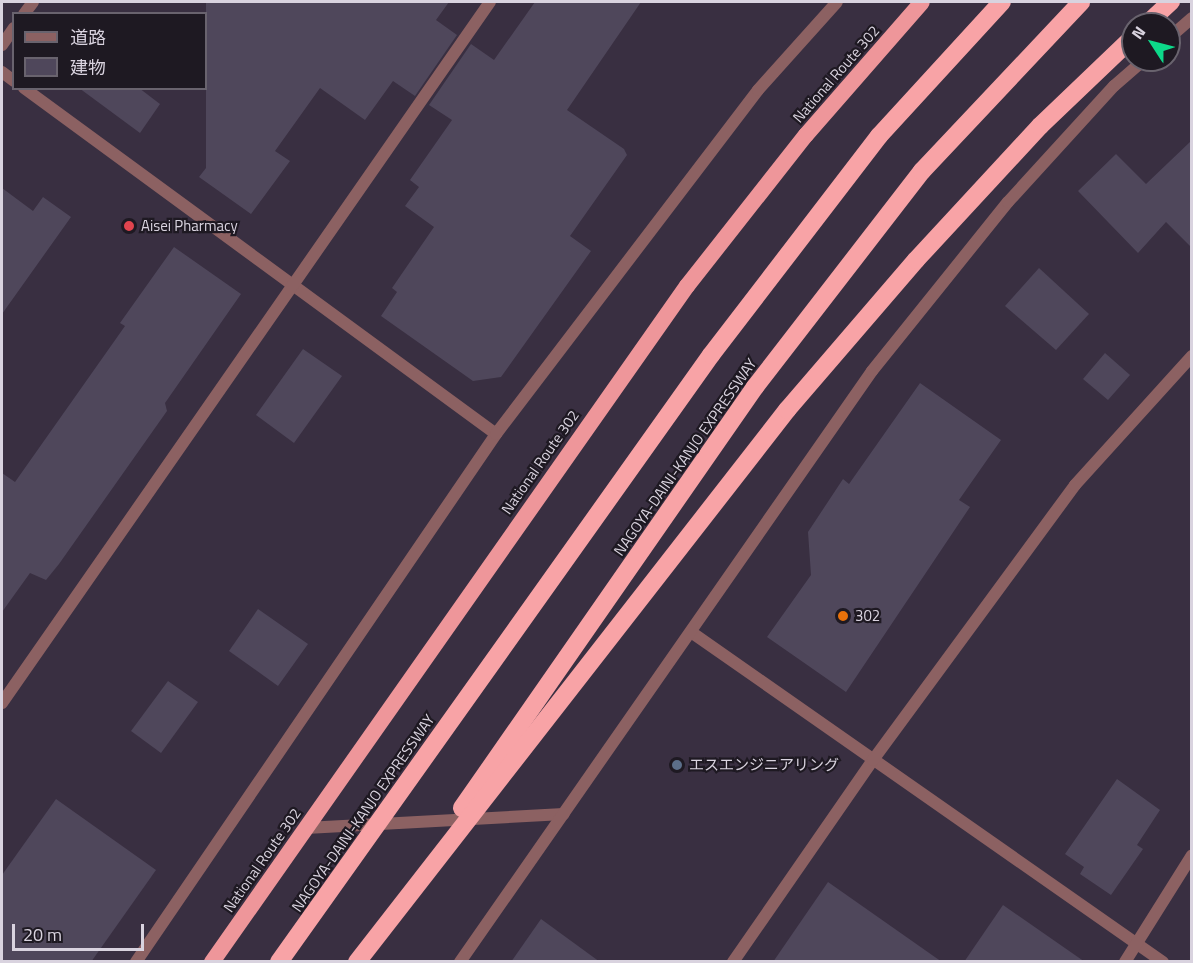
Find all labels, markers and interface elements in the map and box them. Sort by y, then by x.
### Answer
legend [12,12,207,90]
north arrow [1121,12,1181,72]
text: N [1125,21,1151,44]
street label: National Route 302 [789,22,883,126]
text: 道路 [70,24,106,51]
text: 建物 [70,54,106,81]
place label: Aisei Pharmacy [141,217,238,235]
marker: Aisei Pharmacy [122,219,136,233]
street label: NAGOYA-DAINI-KANJO EXPRESSWAY [610,355,760,559]
street label: National Route 302 [497,407,583,517]
place label: 302 [855,607,880,625]
marker: 302 [836,609,850,623]
street label: NAGOYA-DAINI-KANJO EXPRESSWAY [288,711,438,915]
place label: エスエンジニアリング [689,756,839,774]
marker: エスエンジニアリング [670,758,684,772]
street label: National Route 302 [219,805,305,915]
scale bar [15,912,147,950]
text: 20 m [23,921,62,948]

